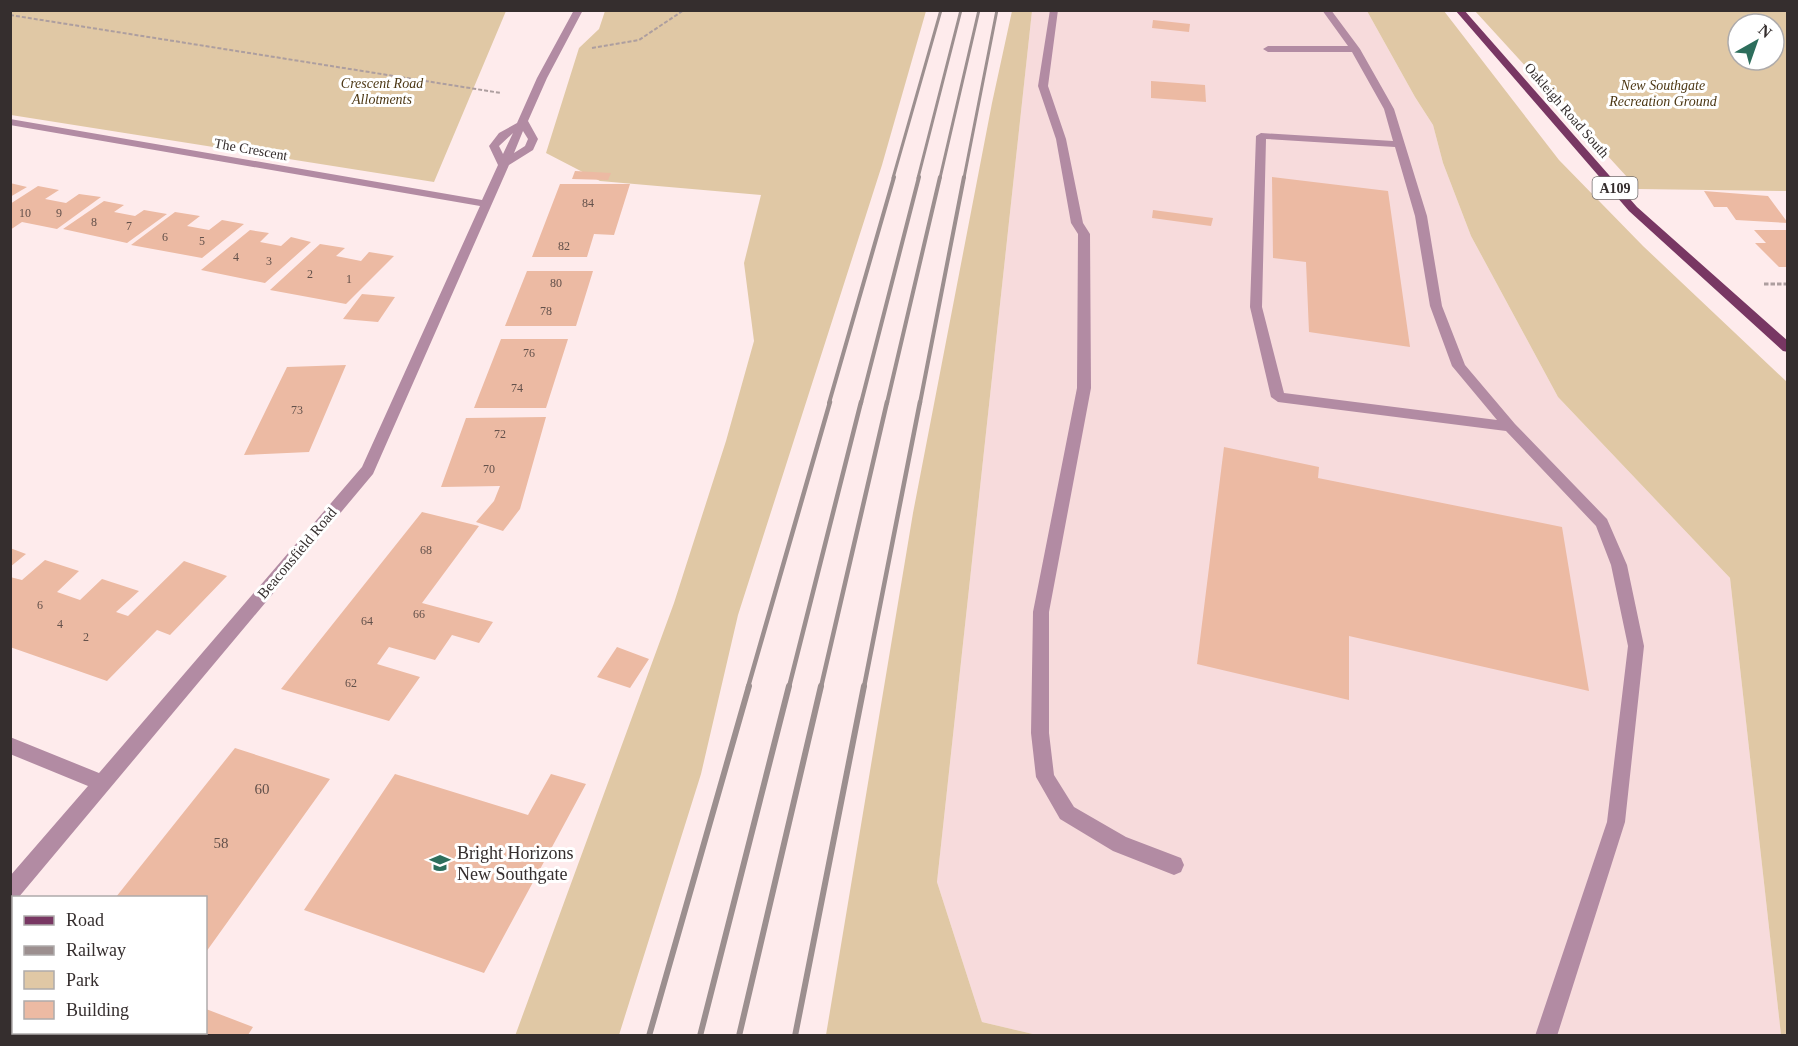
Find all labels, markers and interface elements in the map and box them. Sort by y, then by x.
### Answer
north arrow [1726,12,1786,72]
text: N [1755,21,1776,41]
street label: Oakleigh Road South [1521,60,1612,161]
park label: Crescent Road Allotments [341,76,424,107]
park label: New Southgate Recreation Ground [1608,78,1718,109]
street label: The Crescent [213,136,289,163]
road number: A109 [1592,177,1638,199]
house number: 84 [582,196,594,210]
house number: 10 [19,206,31,220]
house number: 9 [56,206,62,220]
house number: 8 [91,215,97,229]
house number: 7 [126,219,132,233]
house number: 6 [162,230,168,244]
house number: 5 [199,234,205,248]
house number: 82 [558,239,570,253]
house number: 4 [233,250,239,264]
house number: 3 [266,254,272,268]
house number: 2 [307,267,313,281]
house number: 1 [346,272,352,286]
house number: 80 [550,276,562,290]
house number: 78 [540,304,552,318]
house number: 76 [523,346,535,360]
house number: 74 [511,381,523,395]
house number: 73 [291,403,303,417]
house number: 72 [494,427,506,441]
house number: 70 [483,462,495,476]
street label: Beaconsfield Road [254,504,340,602]
house number: 68 [420,543,432,557]
house number: 6 [37,598,43,612]
house number: 66 [413,607,425,621]
house number: 64 [361,614,373,628]
house number: 4 [57,617,63,631]
house number: 2 [83,630,89,644]
house number: 62 [345,676,357,690]
house number: 60 [255,781,270,797]
house number: 58 [214,835,229,851]
place label: Bright Horizons New Southgate [457,843,574,884]
school or university icon: Bright Horizons New Southgate [428,851,452,875]
legend [12,896,207,1034]
text: Road [66,910,104,930]
text: Railway [66,940,126,960]
text: Park [66,970,99,990]
text: Building [66,1000,129,1020]

